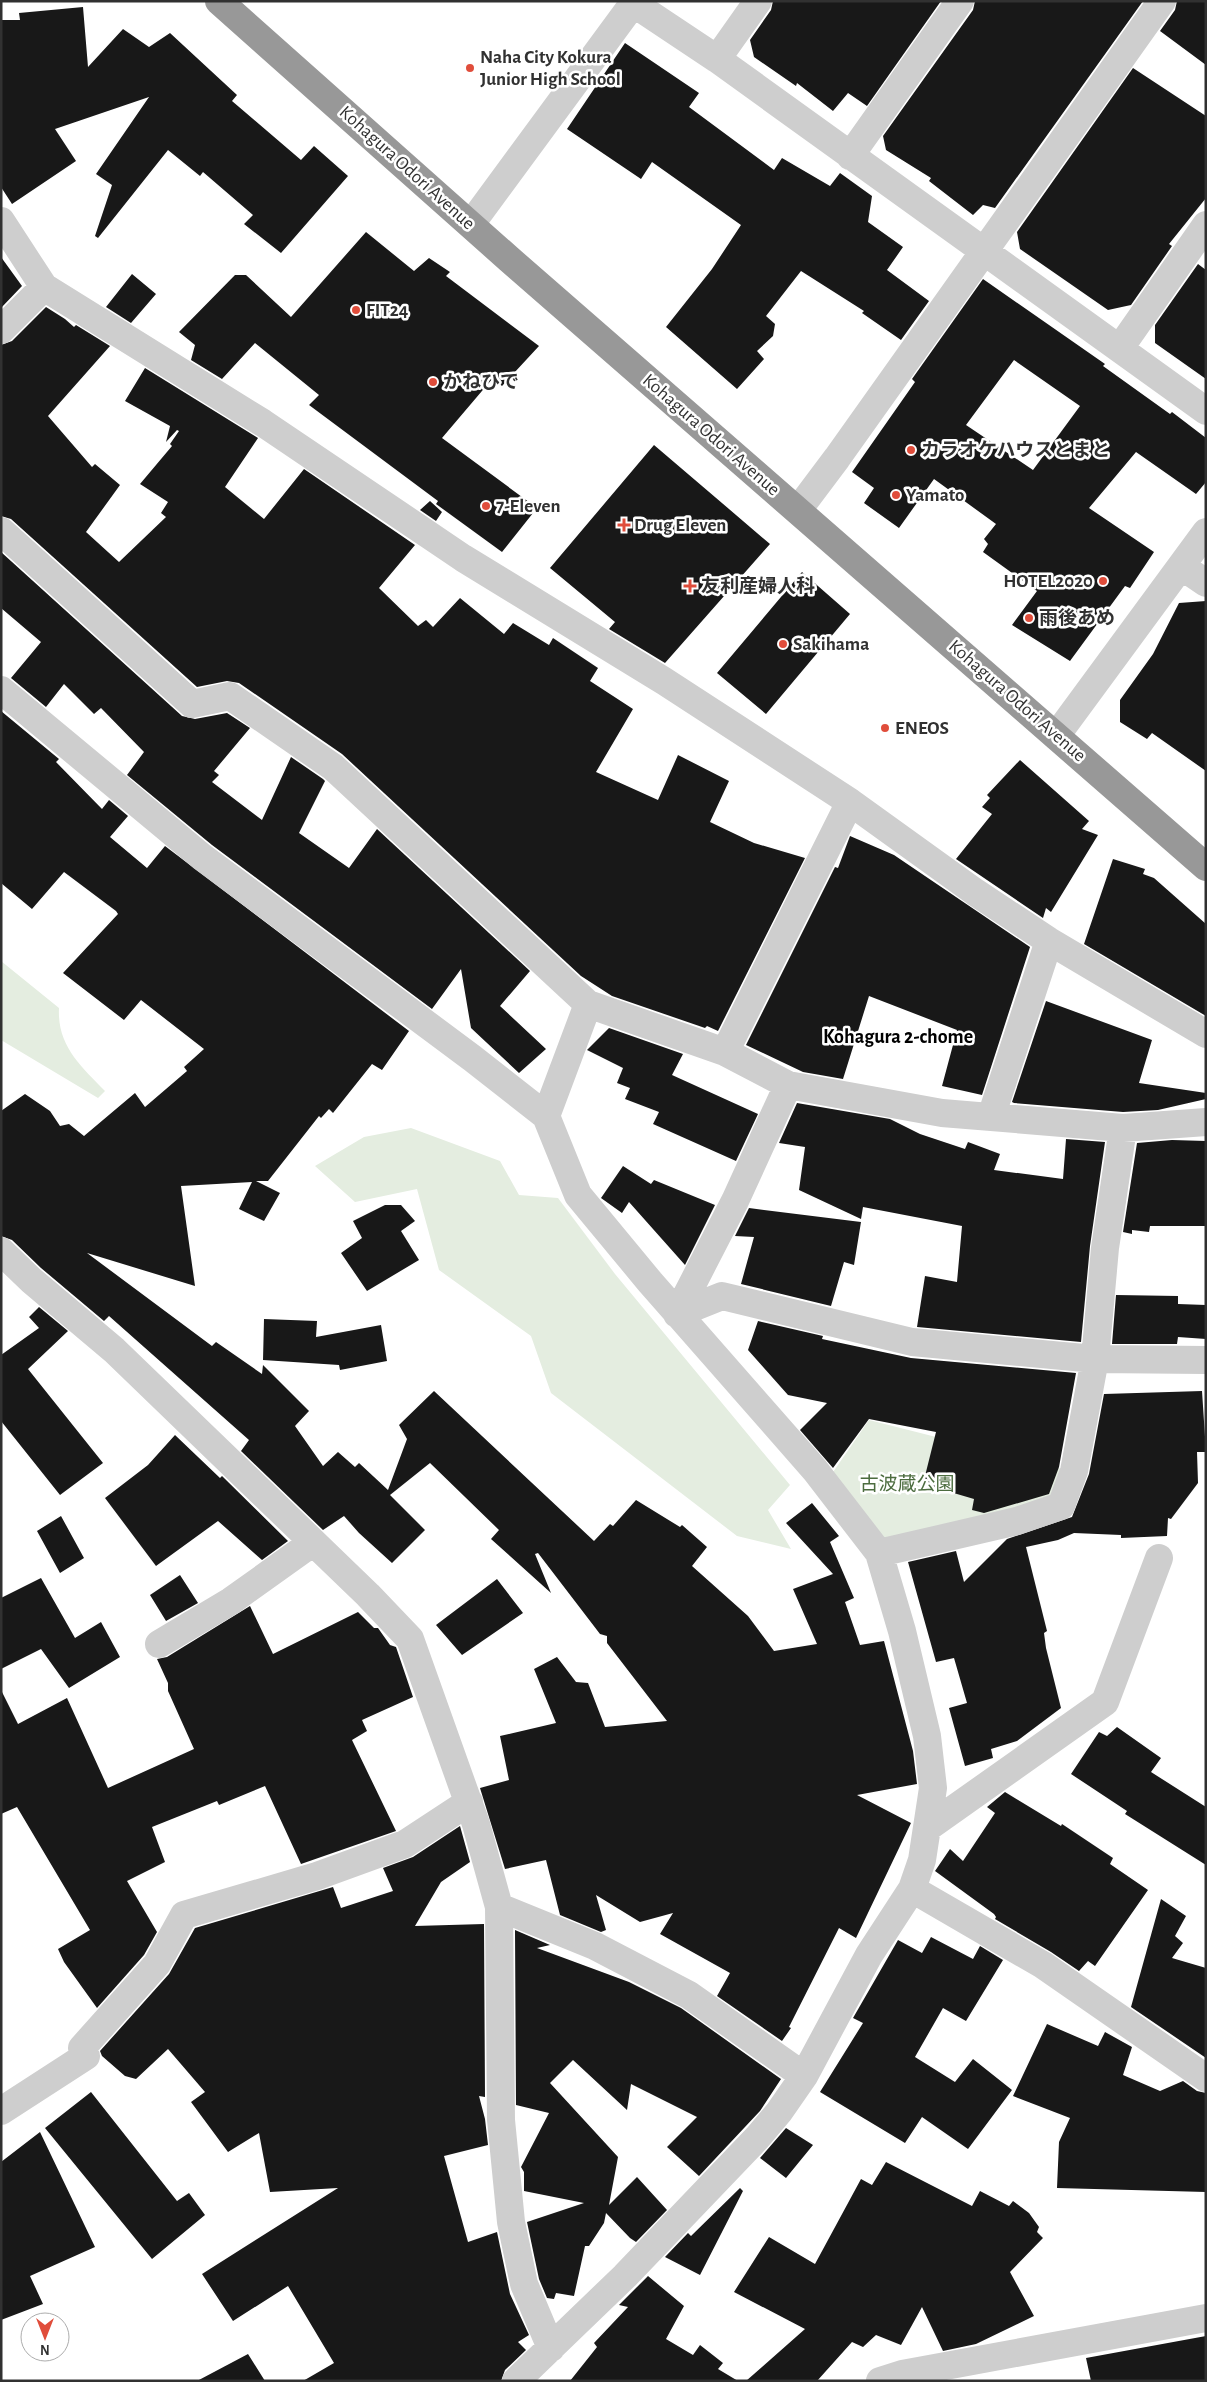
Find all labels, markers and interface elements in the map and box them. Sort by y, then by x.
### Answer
place label: Naha City Kokura Junior High School [480,48,621,89]
marker: Naha City Kokura Junior High School [464,62,476,74]
street label: Kohagura Odori Avenue [336,102,478,234]
place label: FIT24 [366,301,409,320]
marker: FIT24 [350,304,362,316]
street label: Kohagura Odori Avenue [639,370,783,500]
place label: かねひで [443,372,519,392]
marker: かねひで [427,376,439,388]
place label: カラオケハウスとまと [921,440,1110,460]
marker: カラオケハウスとまと [905,444,917,456]
place label: Yamato [906,486,965,505]
marker: Yamato [890,489,902,501]
place label: 7-Eleven [496,497,560,516]
marker: 7-Eleven [480,500,492,512]
place label: Drug Eleven [634,516,726,535]
marker: Drug Eleven [618,519,630,531]
place label: HOTEL2020 [1003,572,1093,591]
place label: 友利産婦人科 [701,575,815,596]
marker: HOTEL2020 [1097,575,1109,587]
marker: 友利産婦人科 [683,579,697,593]
place label: 雨後あめ [1039,608,1115,628]
marker: 雨後あめ [1023,612,1035,624]
place label: Sakihama [793,635,869,654]
street label: Kohagura Odori Avenue [945,636,1089,766]
marker: Sakihama [777,638,789,650]
place label: ENEOS [895,719,949,738]
marker: ENEOS [879,722,891,734]
district label: Kohagura 2-chome [823,1027,973,1047]
park label: 古波蔵公園 [859,1474,955,1494]
north arrow [20,2312,70,2362]
text: N [40,2342,50,2356]

